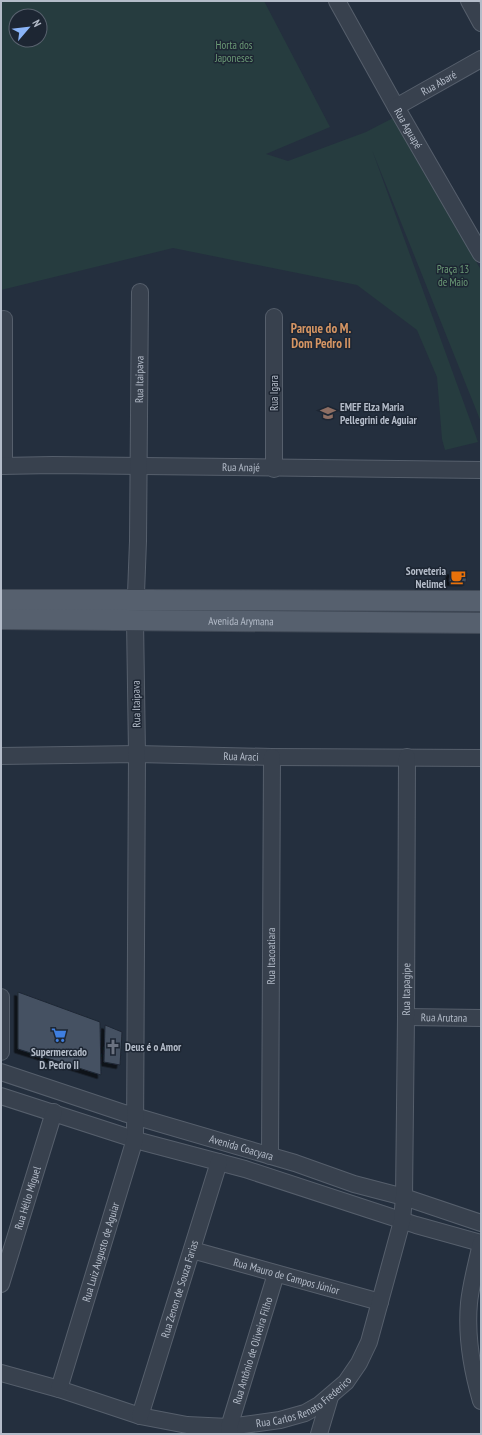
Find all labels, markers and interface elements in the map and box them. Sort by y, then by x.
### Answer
north arrow [8,8,48,48]
text: N [29,17,44,29]
park label: Horta dos Japoneses [214,38,253,65]
street label: Rua Abaré [418,67,459,98]
street label: Rua Aguapé [391,105,426,152]
park label: Praça 13 de Maio [437,262,469,289]
district label: Parque do M. Dom Pedro II [291,320,351,352]
street label: Rua Itaipava [132,356,146,403]
street label: Rua Igara [267,375,281,411]
place label: EMEF Elza Maria Pellegrini de Aguiar [340,400,418,427]
school or university icon: EMEF Elza Maria Pellegrini de Aguiar [319,404,337,422]
street label: Rua Anajé [222,460,260,474]
place label: Sorveteria Nelimel [406,564,446,591]
cafe icon: Sorveteria Nelimel [449,568,467,586]
street label: Avenida Arymana [208,614,274,628]
street label: Rua Itaipava [129,680,143,728]
street label: Rua Araci [223,749,259,764]
street label: Rua Itacoatiara [264,927,278,985]
street label: Rua Itapagipe [399,963,413,1016]
street label: Rua Arutana [421,1010,467,1025]
supermarket icon: Supermercado D. Pedro II [50,1026,68,1044]
church icon: Deus é o Amor [104,1038,122,1056]
place label: Deus é o Amor [125,1040,182,1054]
place label: Supermercado D. Pedro II [31,1045,87,1072]
street label: Avenida Coacyara [208,1131,275,1163]
street label: Rua Hélio Miguel [11,1164,44,1231]
street label: Rua Luiz Augusto de Aguiar [79,1201,122,1304]
street label: Rua Zenon de Souza Farias [158,1238,201,1340]
street label: Rua Mauro de Campos Júnior [232,1255,341,1297]
street label: Rua Antônio de Oliveira Filho [229,1295,276,1406]
street label: Rua Carlos Renato Frederico [255,1374,355,1430]

